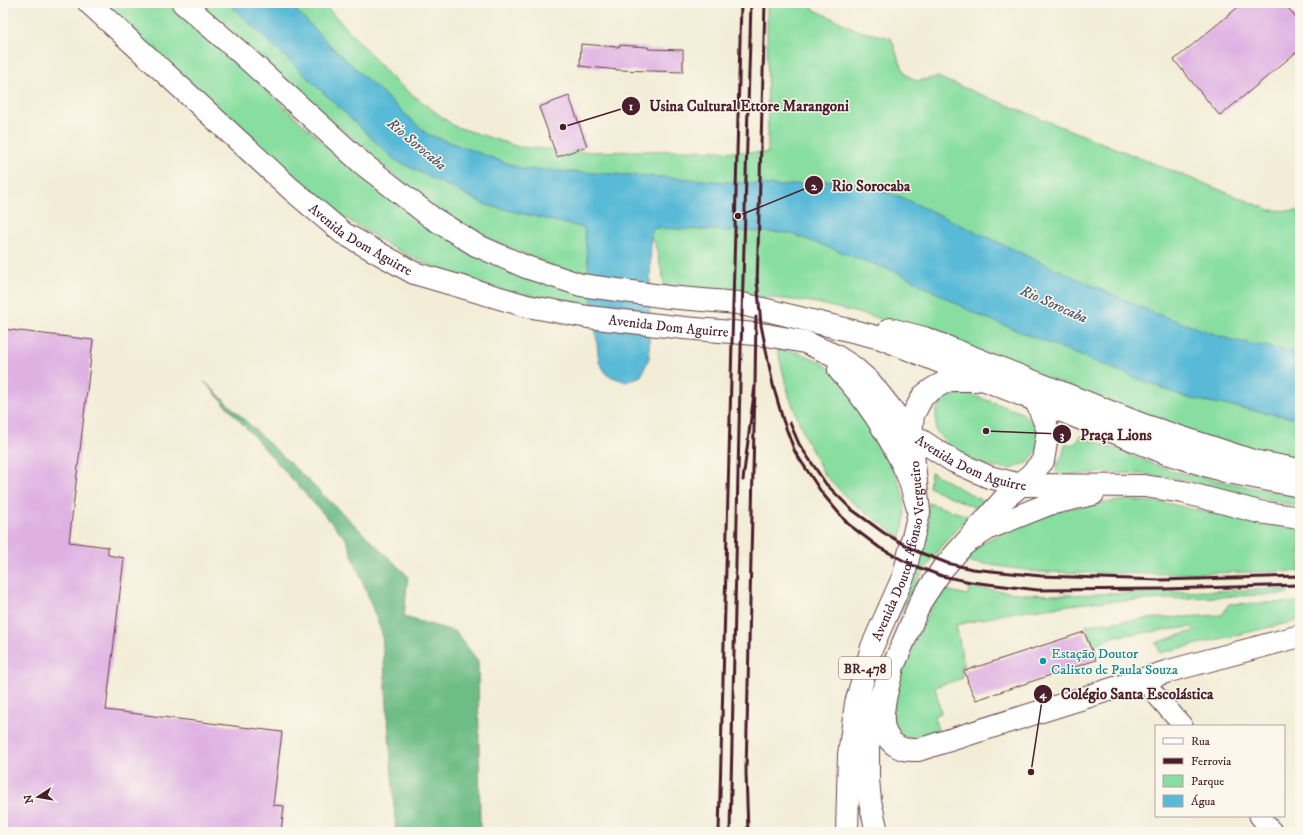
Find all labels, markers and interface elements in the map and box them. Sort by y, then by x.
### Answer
callout: Usina Cultural Ettore Marangoni [621,92,856,119]
text: Usina Cultural Ettore Marangoni [649,97,849,116]
text: 1 [629,99,634,114]
water label: Rio Sorocaba [382,113,450,175]
callout: Rio Sorocaba [804,172,919,199]
text: Rio Sorocaba [832,177,911,196]
text: 2 [811,179,818,194]
street label: Avenida Dom Aguirre [304,200,416,280]
water label: Rio Sorocaba [1016,281,1090,328]
street label: Avenida Dom Aguirre [608,311,730,342]
callout: Praça Lions [1052,421,1160,448]
text: Praça Lions [1080,426,1152,445]
text: 3 [1060,428,1065,443]
street label: Avenida Dom Aguirre [912,431,1027,495]
street label: Avenida Doutor Afonso Vergueiro [868,460,929,644]
place label: Estação Doutor Calixto de Paula Souza [1051,645,1178,679]
marker: Estação Doutor Calixto de Paula Souza [1038,656,1048,666]
road number: BR-478 [839,657,891,679]
callout: Colégio Santa Escolástica [1033,680,1221,707]
text: Colégio Santa Escolástica [1061,685,1214,704]
text: 4 [1039,687,1048,702]
legend [1155,725,1285,817]
text: Rua [1191,734,1211,749]
text: Ferrovia [1191,754,1232,769]
text: Parque [1191,774,1224,789]
north arrow [18,777,58,817]
text: N [21,793,37,805]
text: Água [1191,794,1216,809]

